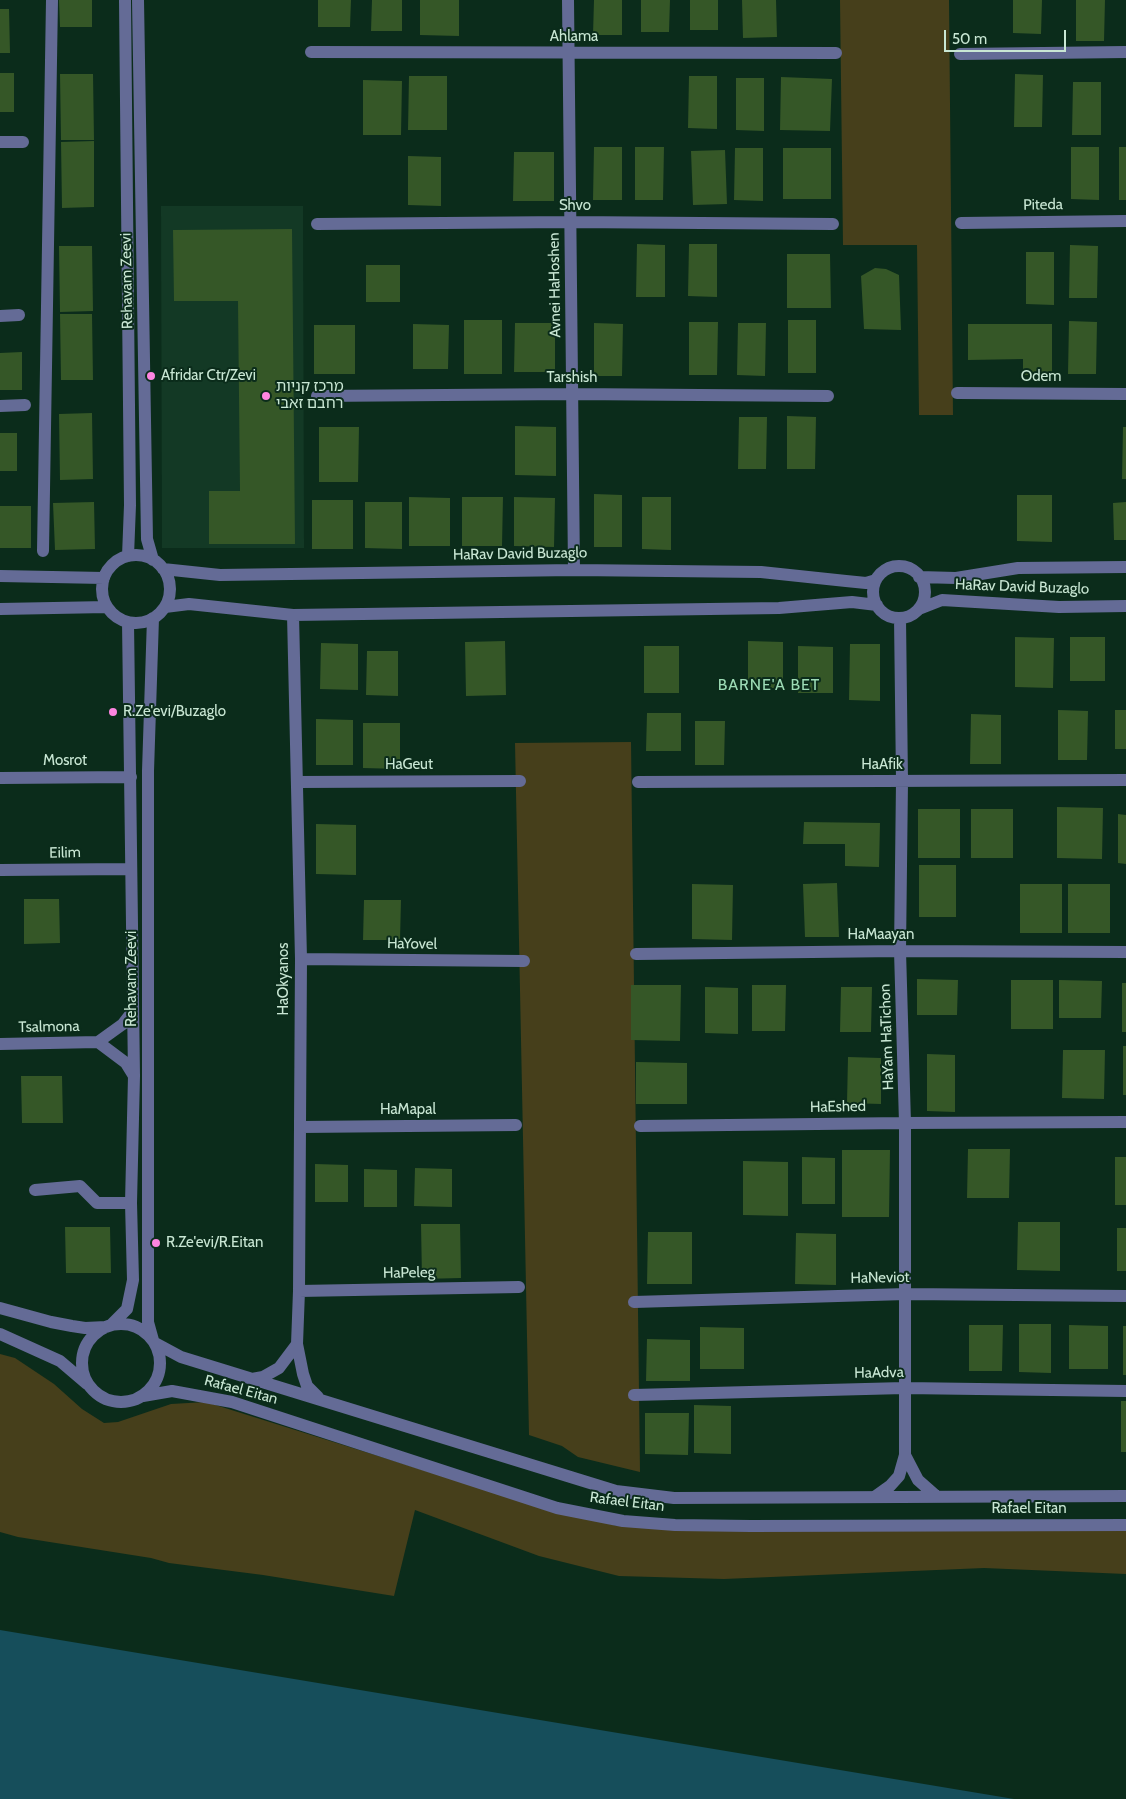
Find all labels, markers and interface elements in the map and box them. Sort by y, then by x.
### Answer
scale bar [946,20,1068,52]
street label: Ahlama [550,28,598,46]
text: 50 m [952,30,987,48]
street label: Piteda [1023,196,1063,214]
street label: Shvo [559,197,591,215]
street label: Avnei HaHoshen [545,232,565,338]
street label: Rehavam Zeevi [117,233,137,329]
place label: Afridar Ctr/Zevi [161,367,256,385]
street label: Odem [1021,368,1061,386]
street label: Tarshish [547,369,597,387]
marker: Afridar Ctr/Zevi [145,370,157,382]
place label: מרכז קניות רחבם זאבי [276,378,344,413]
marker: מרכז קניות רחבם זאבי [260,390,272,402]
street label: HaRav David Buzaglo [453,544,587,564]
street label: HaRav David Buzaglo [955,576,1089,598]
district label: BARNE'A BET [716,675,822,695]
place label: R.Ze'evi/Buzaglo [123,703,226,721]
marker: R.Ze'evi/Buzaglo [107,706,119,718]
street label: Mosrot [43,752,87,770]
street label: HaGeut [385,756,433,774]
street label: HaAfik [861,756,903,774]
street label: Eilim [49,844,81,862]
street label: HaMaayan [848,926,914,944]
street label: Rehavam Zeevi [123,931,141,1027]
street label: HaYovel [387,935,437,953]
street label: HaOkyanos [275,942,293,1016]
street label: HaYam HaTichon [876,983,898,1091]
street label: Tsalmona [18,1017,80,1037]
street label: HaEshed [810,1098,866,1116]
street label: HaMapal [380,1101,436,1119]
place label: R.Ze'evi/R.Eitan [166,1234,263,1252]
marker: R.Ze'evi/R.Eitan [150,1237,162,1249]
street label: HaPeleg [383,1264,435,1282]
street label: HaNeviot [850,1268,910,1288]
street label: HaAdva [854,1364,904,1382]
street label: Rafael Eitan [202,1372,280,1408]
street label: Rafael Eitan [589,1488,665,1516]
street label: Rafael Eitan [991,1500,1067,1518]

